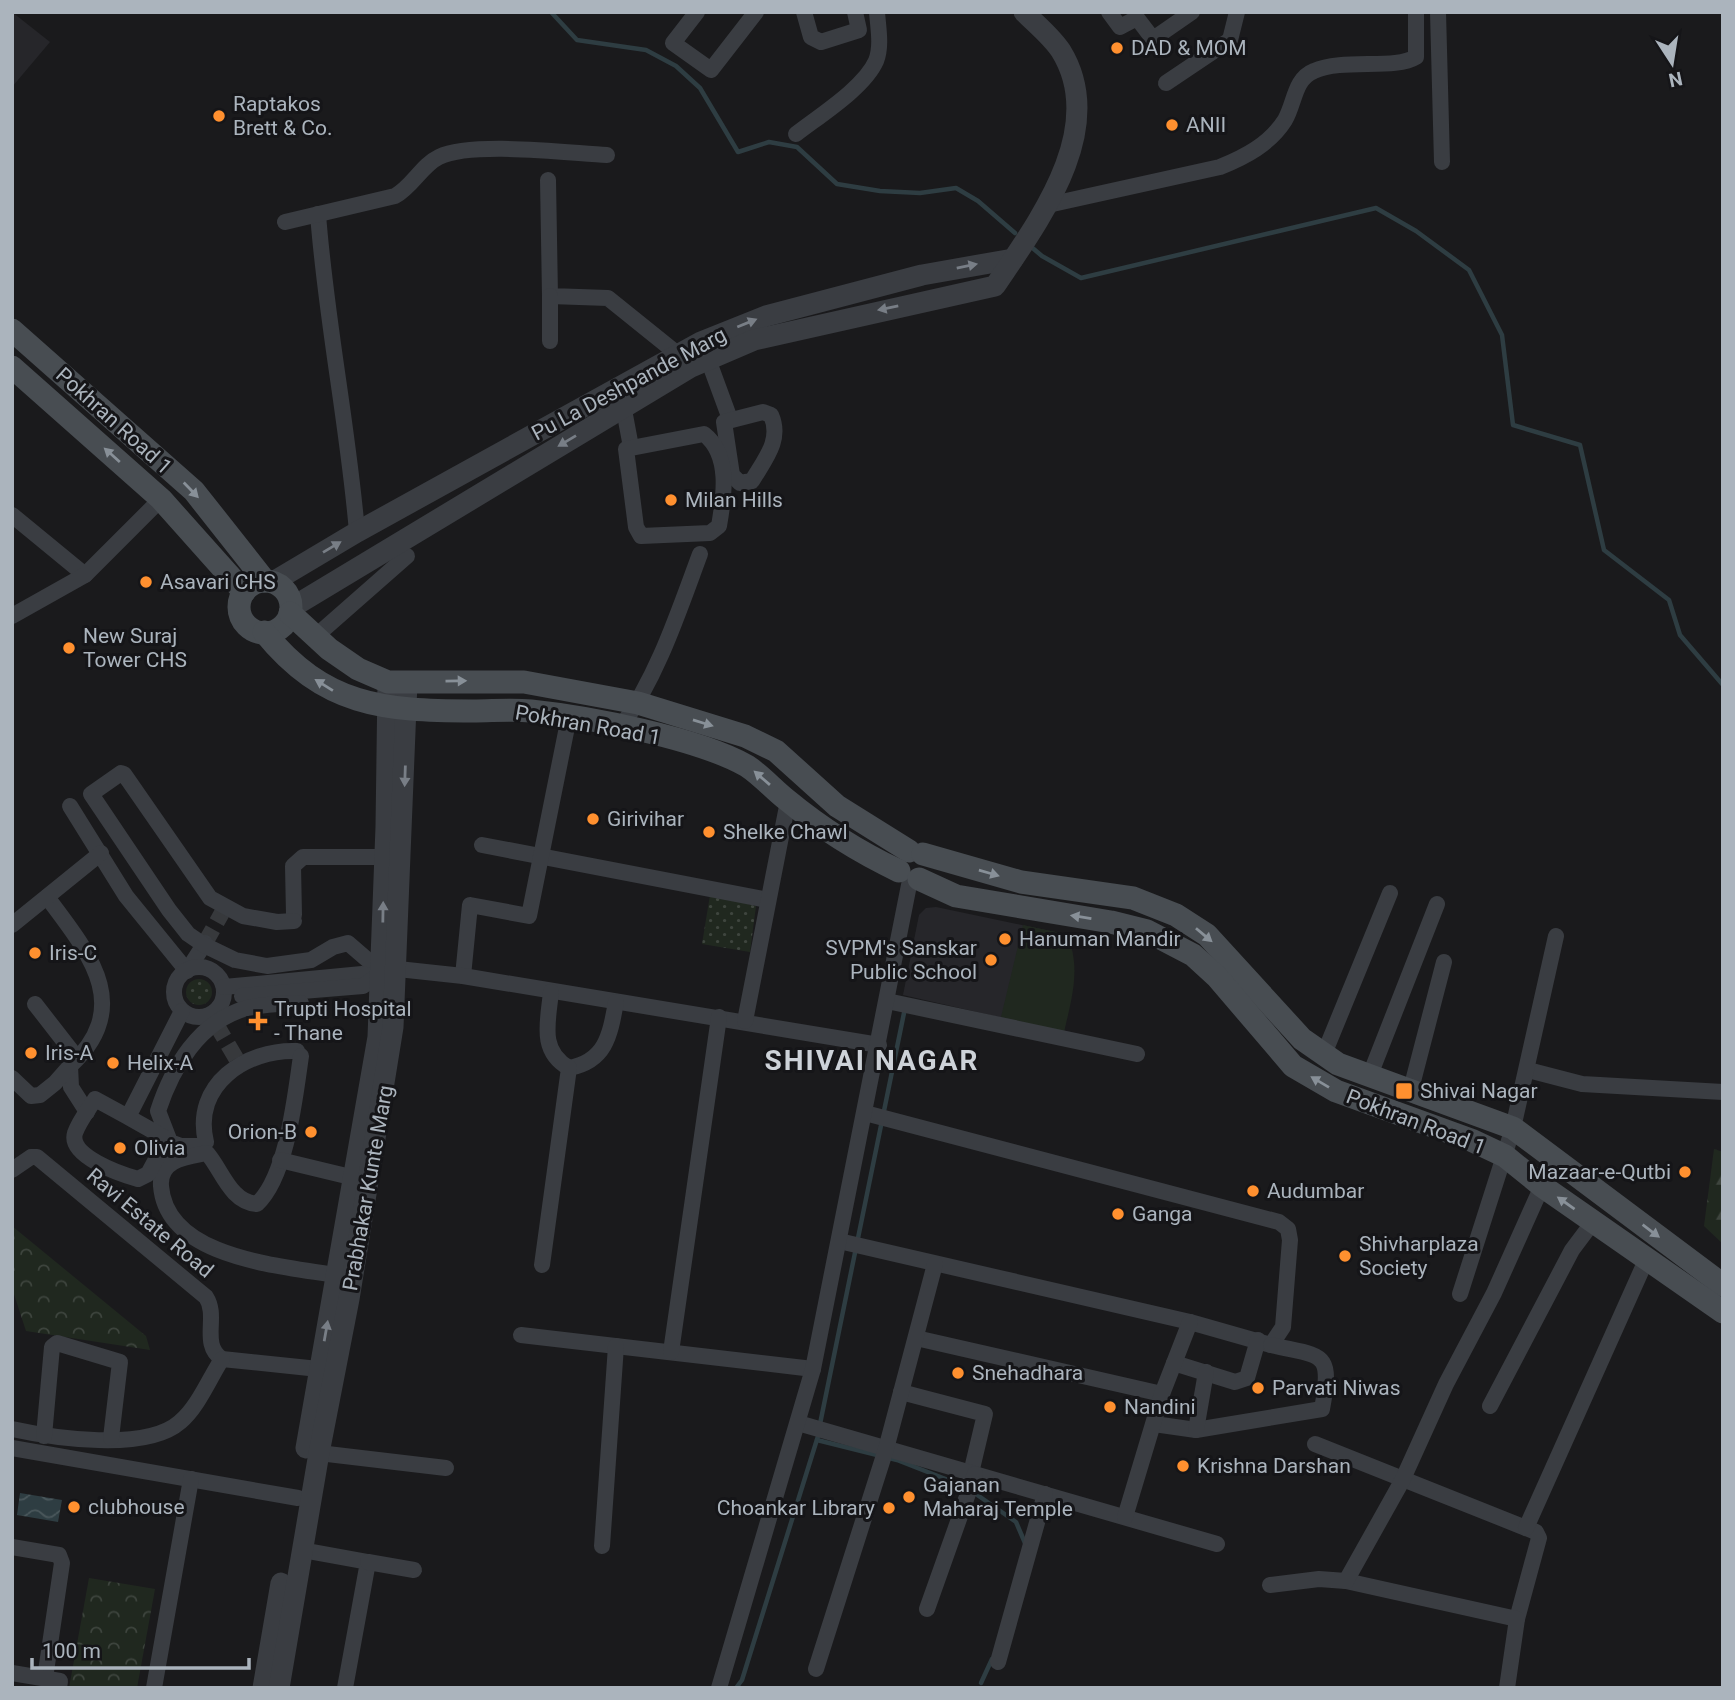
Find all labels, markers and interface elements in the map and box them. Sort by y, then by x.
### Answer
north arrow [1637,28,1707,98]
place label: DAD & MOM [1131,36,1247,60]
marker: DAD & MOM [1109,40,1125,56]
text: N [1666,66,1684,92]
place label: Raptakos Brett & Co. [233,92,333,140]
marker: Raptakos Brett & Co. [211,108,227,124]
place label: ANII [1186,113,1226,137]
marker: ANII [1164,117,1180,133]
one-way arrow [956,260,978,271]
one-way arrow [877,303,899,314]
one-way arrow [737,318,758,329]
street label: Pu La Deshpande Marg [528,323,730,445]
street label: Pokhran Road 1 [51,363,177,479]
one-way arrow [558,434,577,447]
one-way arrow [103,447,121,463]
one-way arrow [183,482,199,498]
place label: Milan Hills [685,488,783,512]
marker: Milan Hills [663,492,679,508]
one-way arrow [322,541,341,553]
place label: Asavari CHS [160,570,276,594]
marker: Asavari CHS [138,574,154,590]
place label: New Suraj Tower CHS [83,624,187,672]
marker: New Suraj Tower CHS [61,640,77,656]
one-way arrow [445,675,467,687]
one-way arrow [314,678,334,691]
street label: Pokhran Road 1 [513,700,663,750]
one-way arrow [693,718,714,729]
one-way arrow [399,765,410,787]
one-way arrow [754,771,771,787]
place label: Girivihar [607,807,684,831]
marker: Girivihar [585,811,601,827]
place label: Shelke Chawl [723,820,848,844]
marker: Shelke Chawl [701,824,717,840]
one-way arrow [979,868,1000,878]
one-way arrow [378,901,389,923]
one-way arrow [1070,911,1092,922]
place label: Hanuman Mandir [1019,927,1181,951]
one-way arrow [1195,927,1213,943]
marker: Hanuman Mandir [997,931,1013,947]
place label: SVPM's Sanskar Public School [825,936,977,984]
place label: Iris-C [49,941,97,965]
marker: Iris-C [27,945,43,961]
marker: SVPM's Sanskar Public School [983,952,999,968]
place label: Trupti Hospital - Thane [274,997,412,1045]
marker: Trupti Hospital - Thane [248,1011,268,1031]
place label: Iris-A [45,1041,94,1065]
district label: SHIVAI NAGAR [765,1044,979,1077]
marker: Iris-A [23,1045,39,1061]
place label: Helix-A [127,1051,194,1075]
marker: Helix-A [105,1055,121,1071]
one-way arrow [1311,1076,1330,1088]
place label: Shivai Nagar [1420,1079,1538,1103]
marker: Shivai Nagar [1394,1081,1414,1101]
street label: Prabhakar Kunte Marg [338,1083,398,1293]
street label: Pokhran Road 1 [1343,1084,1489,1160]
place label: Orion-B [228,1120,297,1144]
marker: Orion-B [303,1124,319,1140]
place label: Olivia [134,1136,185,1160]
marker: Olivia [112,1140,128,1156]
place label: Mazaar-e-Qutbi [1528,1160,1671,1184]
street label: Ravi Estate Road [82,1163,218,1283]
marker: Mazaar-e-Qutbi [1677,1164,1693,1180]
place label: Audumbar [1267,1179,1364,1203]
marker: Audumbar [1245,1183,1261,1199]
one-way arrow [1557,1196,1575,1210]
place label: Ganga [1132,1202,1193,1226]
marker: Ganga [1110,1206,1126,1222]
one-way arrow [1642,1224,1660,1238]
place label: Shivharplaza Society [1359,1232,1479,1280]
marker: Shivharplaza Society [1337,1248,1353,1264]
one-way arrow [321,1320,332,1342]
place label: Snehadhara [972,1361,1083,1385]
marker: Snehadhara [950,1365,966,1381]
place label: Parvati Niwas [1272,1376,1401,1400]
marker: Parvati Niwas [1250,1380,1266,1396]
place label: Nandini [1124,1395,1196,1419]
marker: Nandini [1102,1399,1118,1415]
place label: Krishna Darshan [1197,1454,1351,1478]
marker: Krishna Darshan [1175,1458,1191,1474]
place label: Gajanan Maharaj Temple [923,1473,1073,1521]
marker: Gajanan Maharaj Temple [901,1489,917,1505]
place label: clubhouse [88,1495,185,1519]
place label: Choankar Library [717,1496,875,1520]
marker: clubhouse [66,1499,82,1515]
marker: Choankar Library [881,1500,897,1516]
scale bar [32,1626,248,1670]
text: 100 m [42,1639,101,1663]

